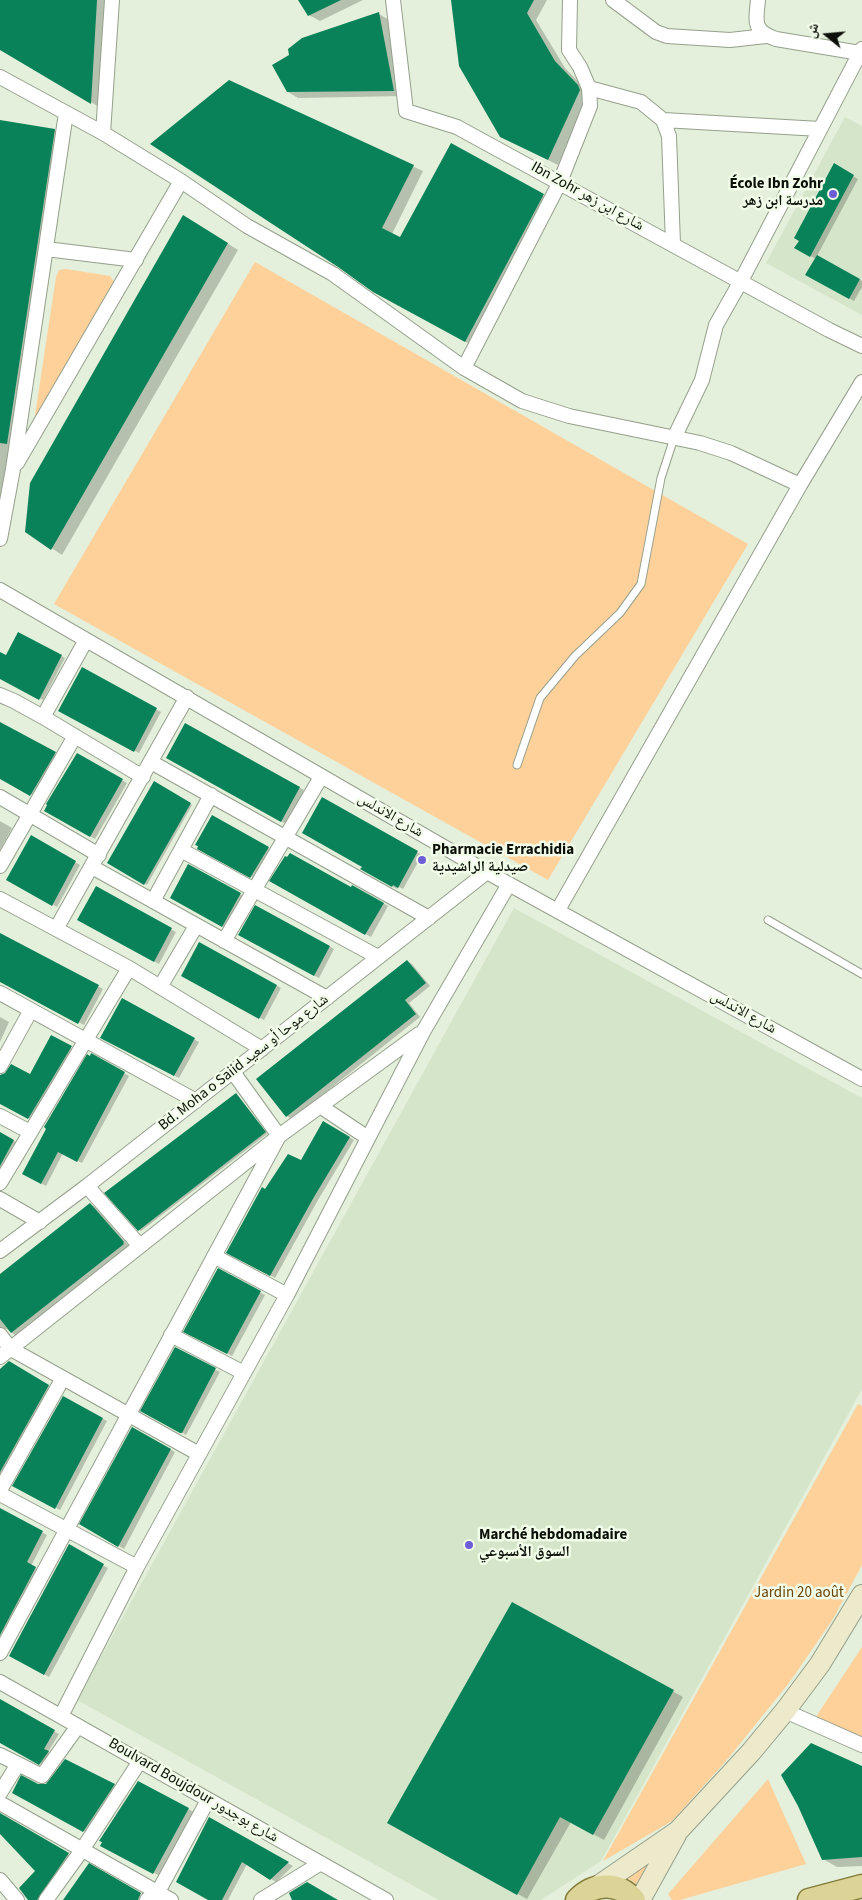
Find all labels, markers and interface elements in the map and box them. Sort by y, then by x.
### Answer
north arrow [802,10,852,60]
text: ش [801,21,824,41]
street label: Ibn Zohr شارع ابن زهر [527,159,647,235]
place label: École Ibn Zohr مدرسة ابن زهر [729,176,823,211]
marker: École Ibn Zohr مدرسة ابن زهر [827,188,839,200]
street label: شارع الاندلس [354,790,426,842]
place label: Pharmacie Errachidia صيدلية الراشيدية [432,842,574,877]
marker: Pharmacie Errachidia صيدلية الراشيدية [416,854,428,866]
street label: شارع الاندلس [707,988,779,1038]
street label: Bd. Moha o Saiid شارع موحا أو سعيد [155,991,333,1135]
place label: Marché hebdomadaire السوق الأسبوعي [479,1527,627,1562]
marker: Marché hebdomadaire السوق الأسبوعي [463,1539,475,1551]
park label: Jardin 20 août [754,1585,844,1603]
street label: Boulvard Boujdour شارع بوجدور [105,1735,281,1847]

